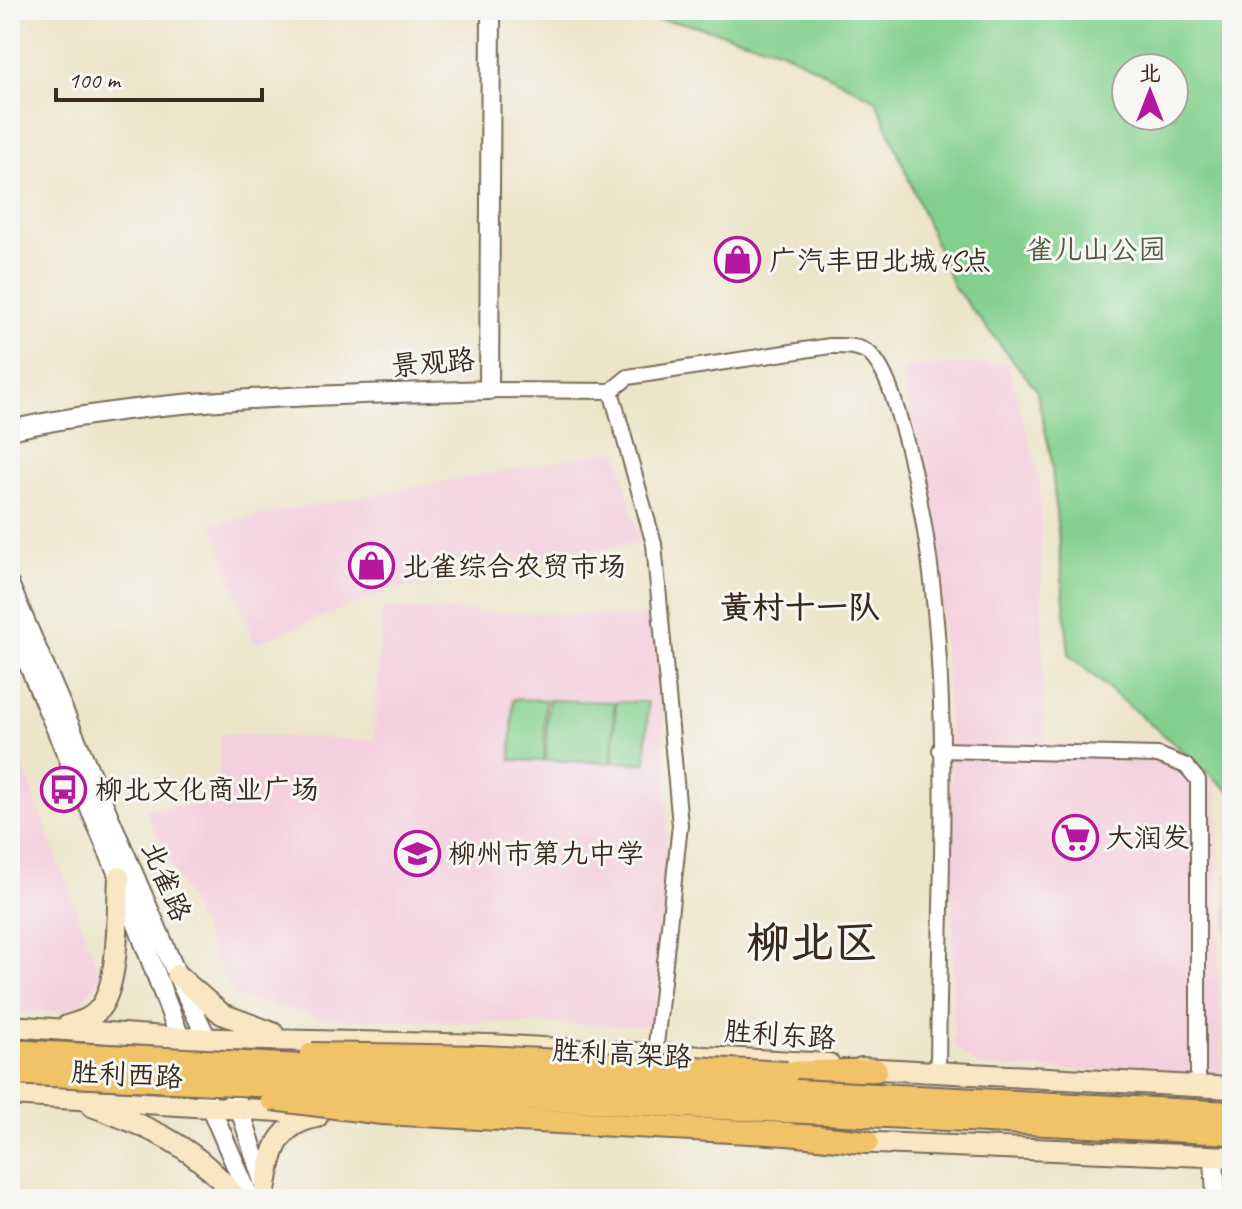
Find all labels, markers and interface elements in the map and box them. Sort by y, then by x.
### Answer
scale bar [56,52,262,102]
north arrow [1110,52,1190,132]
text: 北 [1139,59,1161,87]
text: 100 m [68,65,122,95]
park label: 雀儿山公园 [1026,232,1166,267]
shop icon: 广汽丰田北城4S点 [714,236,762,284]
place label: 广汽丰田北城4S点 [769,243,991,278]
street label: 景观路 [390,341,476,384]
shop icon: 北雀综合农贸市场 [347,542,395,590]
place label: 北雀综合农贸市场 [402,549,626,584]
district label: 黄村十一队 [720,587,880,628]
bus stop icon: 柳北文化商业广场 [40,765,88,813]
place label: 柳北文化商业广场 [95,772,319,807]
supermarket icon: 大润发 [1051,813,1099,861]
place label: 大润发 [1106,820,1190,855]
school or university icon: 柳州市第九中学 [393,829,441,877]
street label: 北雀路 [134,836,199,927]
place label: 柳州市第九中学 [448,836,644,871]
district label: 柳北区 [746,915,878,970]
street label: 胜利东路 [723,1013,837,1056]
street label: 胜利高架路 [551,1032,693,1075]
street label: 胜利西路 [70,1054,184,1095]

